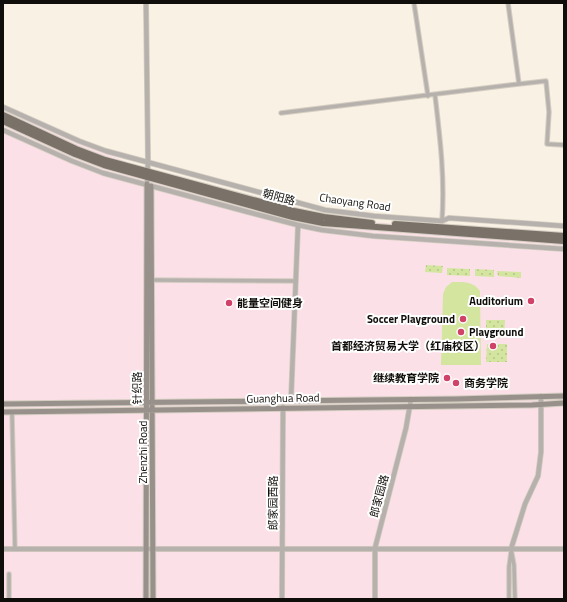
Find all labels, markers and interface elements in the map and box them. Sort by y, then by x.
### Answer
street label: 朝阳路 [261,185,297,209]
street label: Chaoyang Road [318,189,392,215]
place label: Auditorium [469,293,523,309]
place label: 能量空间健身 [237,295,303,311]
marker: Auditorium [526,296,536,306]
marker: 能量空间健身 [224,298,234,308]
place label: Soccer Playground [367,311,455,327]
marker: Soccer Playground [458,314,468,324]
place label: Playground [469,324,523,340]
marker: Playground [456,327,466,337]
place label: 首都经济贸易大学（红庙校区） [331,338,485,354]
marker: 首都经济贸易大学（红庙校区） [488,341,498,351]
place label: 继续教育学院 [373,370,439,386]
street label: 针织路 [129,372,145,405]
marker: 继续教育学院 [442,373,452,383]
place label: 商务学院 [464,375,508,391]
marker: 商务学院 [451,378,461,388]
street label: Guanghua Road [246,389,320,407]
street label: Zhenzhi Road [135,420,151,483]
street label: 郎家园路 [366,473,392,519]
street label: 郎家园西路 [265,476,281,531]

